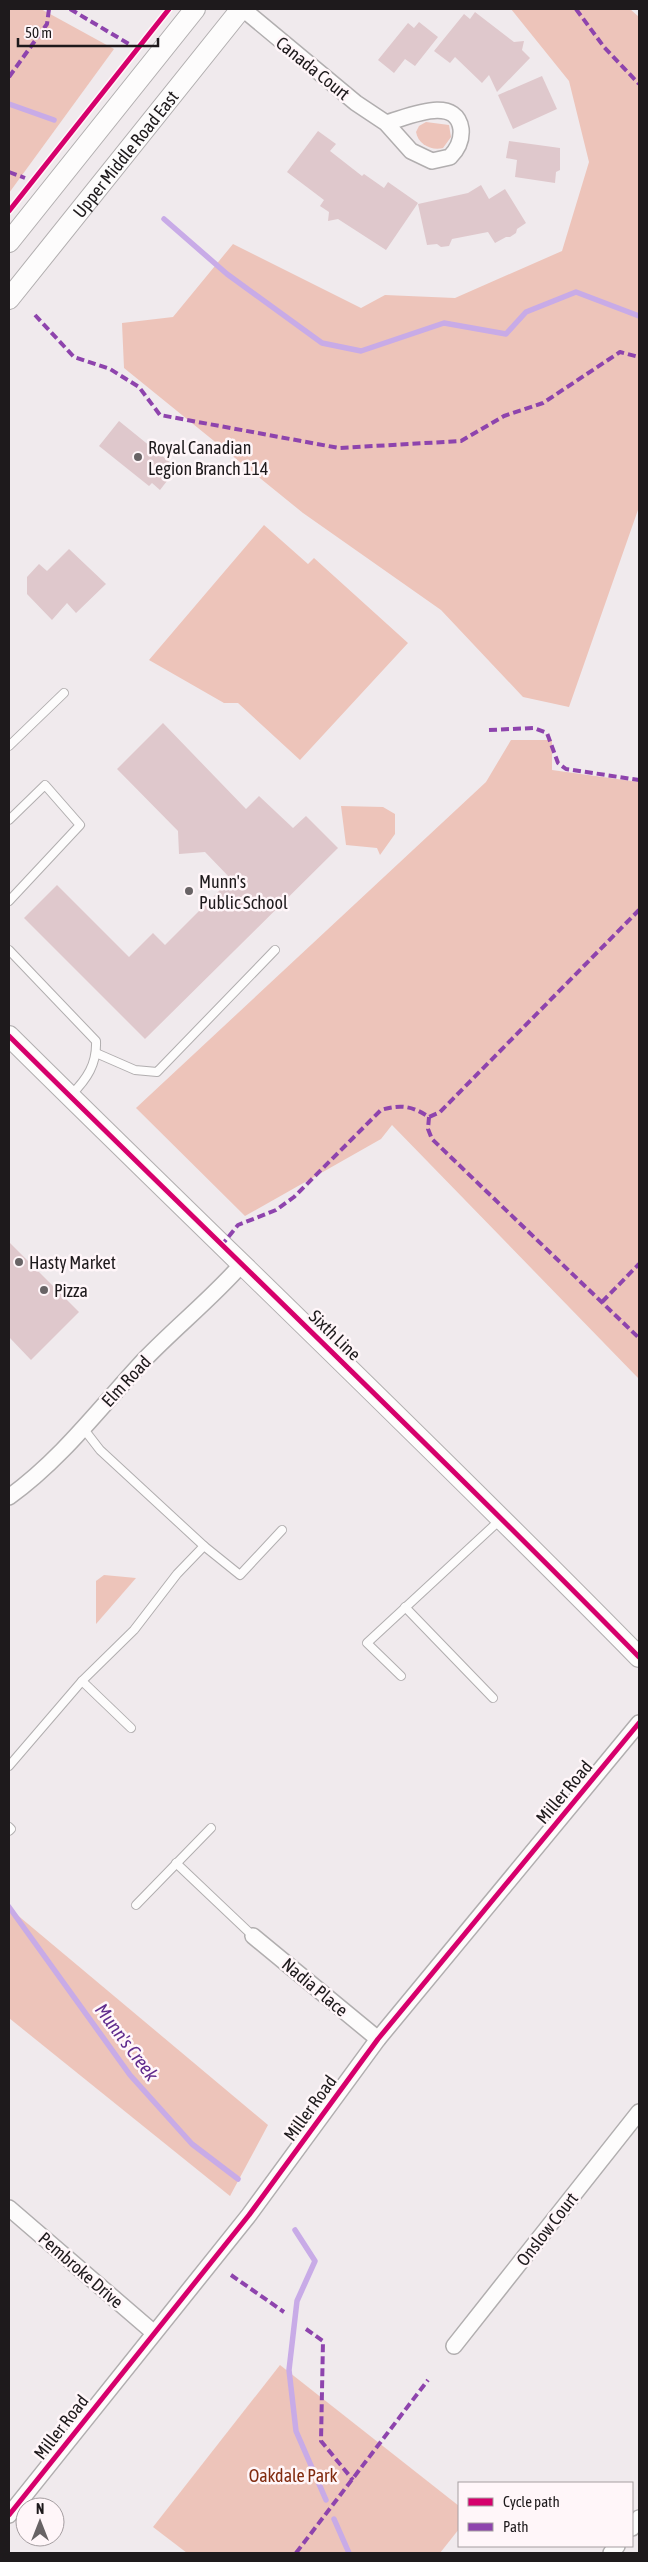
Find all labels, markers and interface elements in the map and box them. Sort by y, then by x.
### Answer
scale bar [18,15,158,47]
text: 50 m [25,24,52,41]
street label: Canada Court [272,32,354,104]
street label: Upper Middle Road East [68,86,182,221]
place label: Royal Canadian Legion Branch 114 [148,437,269,479]
marker: Royal Canadian Legion Branch 114 [132,451,144,463]
place label: Munn's Public School [199,871,288,913]
marker: Munn's Public School [183,885,195,897]
place label: Hasty Market [29,1252,116,1273]
marker: Hasty Market [13,1256,25,1268]
place label: Pizza [54,1280,88,1301]
marker: Pizza [38,1284,50,1296]
street label: Sixth Line [305,1305,365,1365]
street label: Elm Road [97,1351,155,1411]
street label: Miller Road [532,1756,596,1828]
street label: Nadia Place [278,1953,352,2021]
water label: Munn's Creek [91,1999,164,2086]
street label: Miller Road [279,2071,341,2145]
street label: Onslow Court [512,2188,582,2270]
street label: Pembroke Drive [34,2228,128,2312]
street label: Miller Road [29,2391,93,2463]
park label: Oakdale Park [249,2465,337,2486]
legend [458,2482,633,2547]
text: Cycle path [503,2493,560,2510]
north arrow [15,2497,65,2547]
text: N [36,2501,44,2517]
text: Path [503,2518,529,2535]

